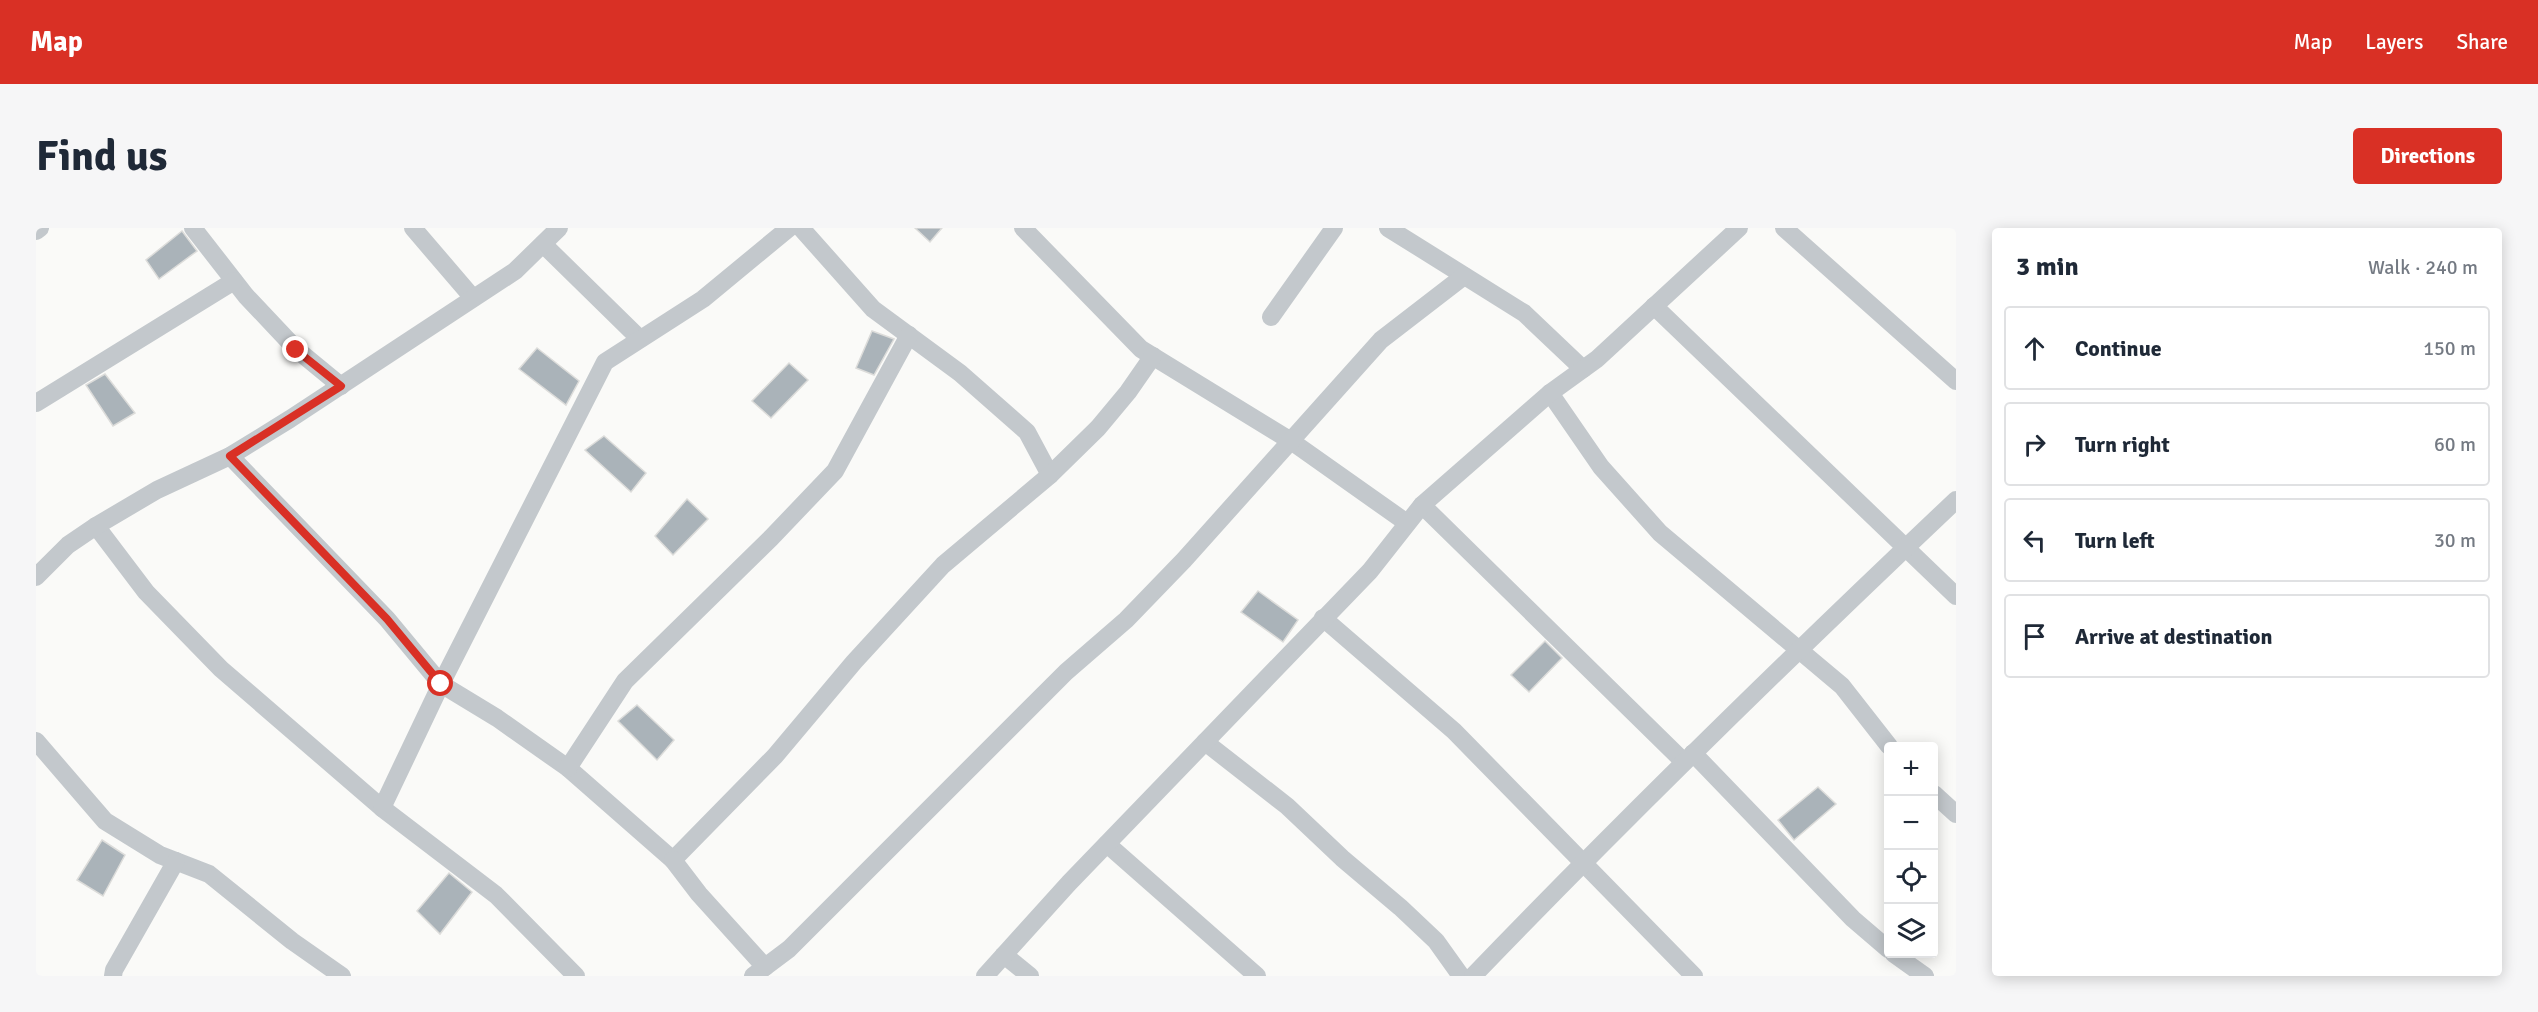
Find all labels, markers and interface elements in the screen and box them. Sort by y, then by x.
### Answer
text: Map [30,25,83,59]
text: Map [2294,29,2332,55]
text: Layers [2365,29,2423,55]
text: Share [2456,29,2508,55]
button: Directions [2353,128,2502,184]
text: Find us [36,131,167,182]
text: 3 min [2016,251,2079,283]
text: Walk · 240 m [2368,255,2478,280]
icon: ahead [2018,332,2051,365]
text: Continue [2075,335,2162,362]
route end [282,336,308,362]
text: 150 m [2423,336,2476,361]
icon: right [2018,428,2051,461]
text: Turn right [2075,431,2170,458]
text: 60 m [2434,432,2476,457]
icon: left [2018,524,2051,557]
text: Turn left [2075,527,2155,554]
text: 30 m [2434,528,2476,553]
icon: arrive [2018,620,2051,653]
text: Arrive at destination [2075,623,2272,650]
route start [427,670,453,696]
map controls [1884,742,1938,958]
button: + [1884,742,1938,796]
button: − [1884,796,1938,850]
button: locate [1884,850,1938,904]
button: layers [1884,904,1938,958]

